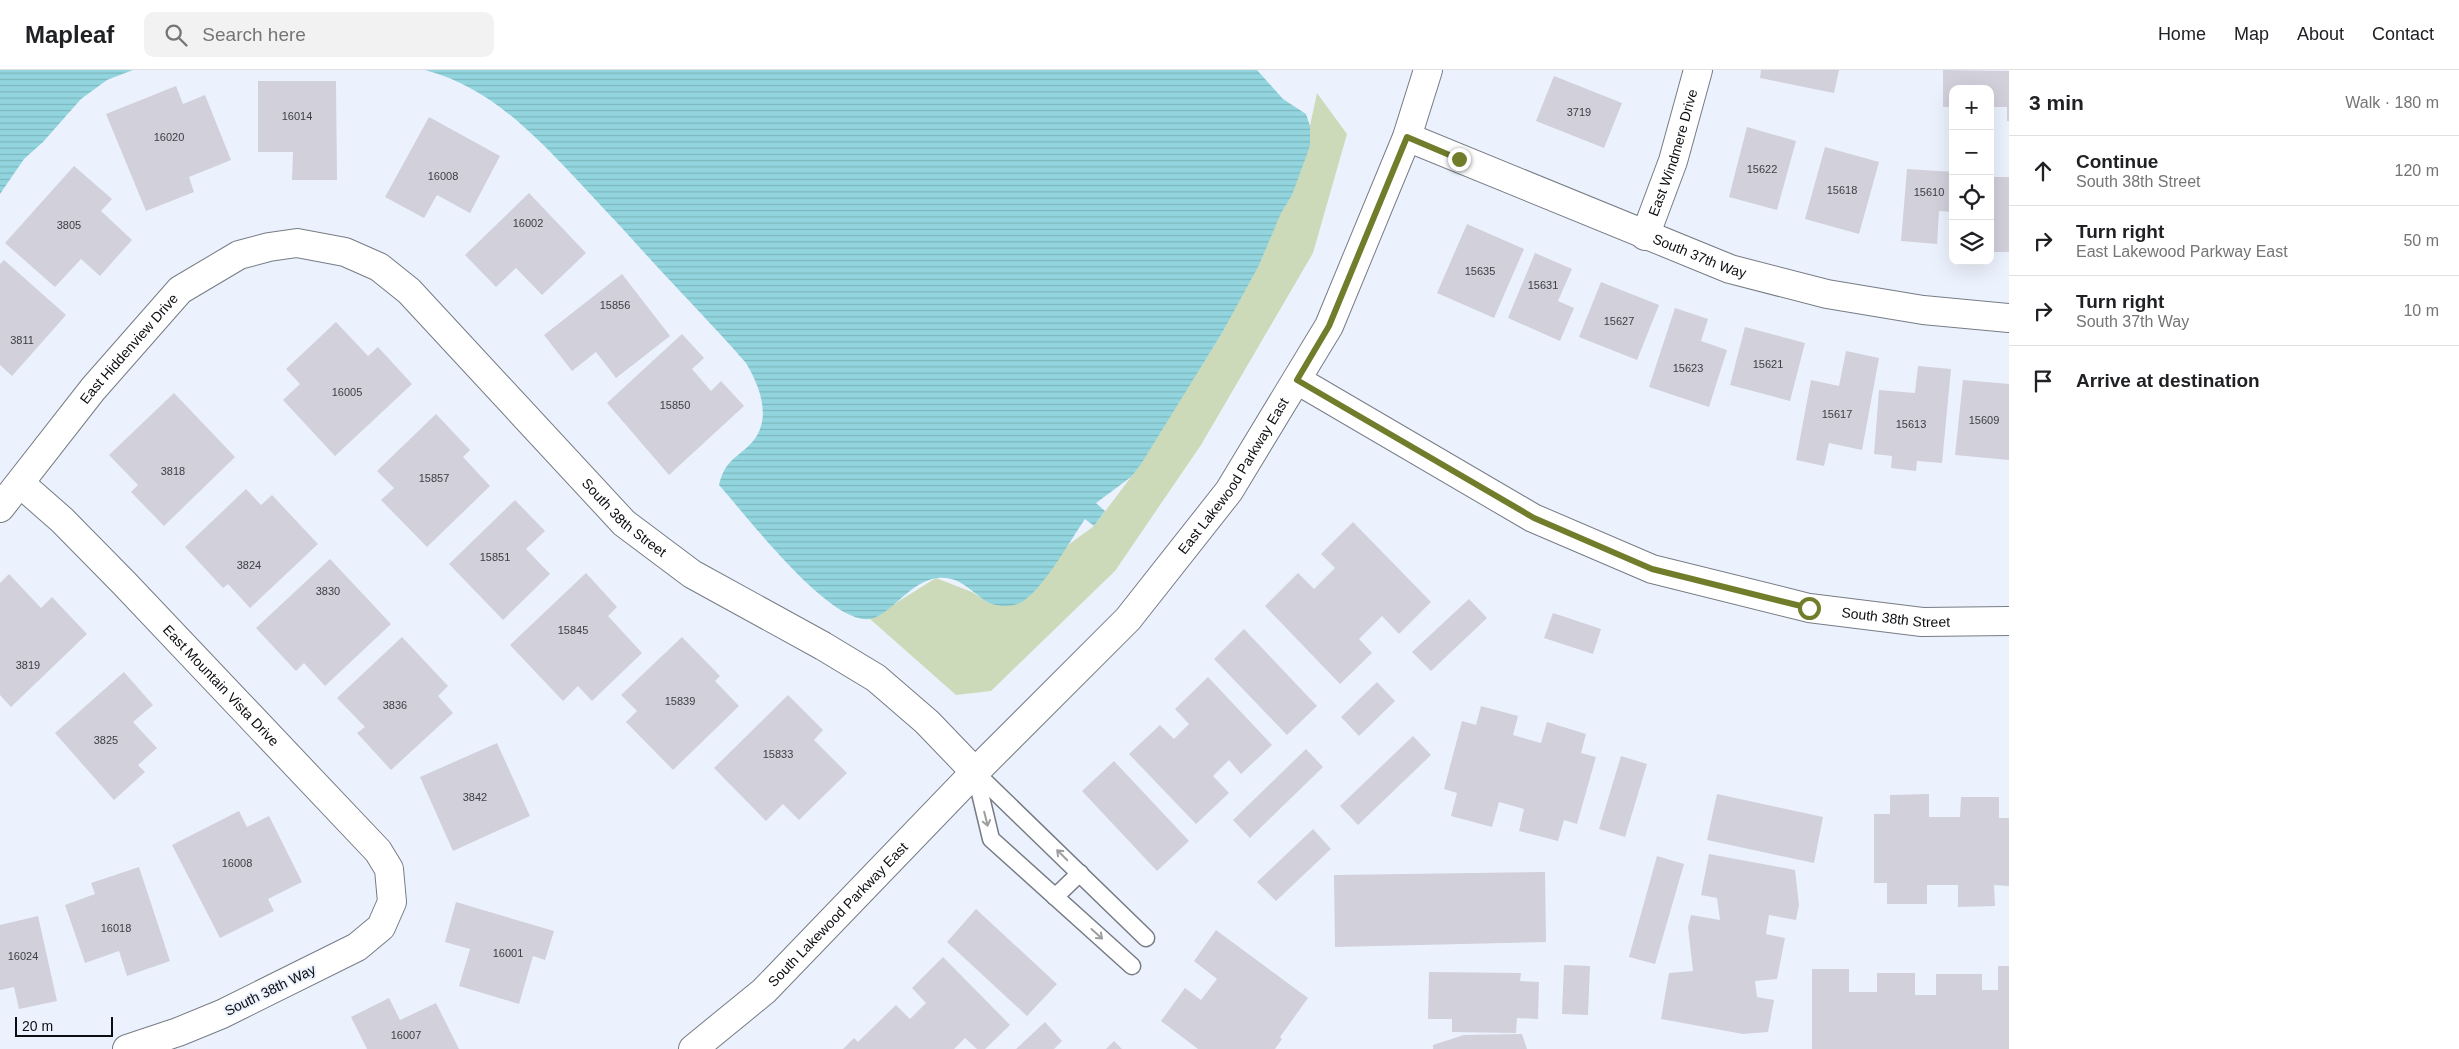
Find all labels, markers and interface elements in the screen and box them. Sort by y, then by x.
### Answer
search box [144,12,494,57]
text: Mapleaf [25,21,114,48]
icon: search [162,21,190,49]
text: Search here [202,24,306,45]
text: Home [2158,24,2206,44]
text: Map [2234,24,2269,44]
text: About [2297,24,2344,44]
text: Contact [2372,24,2434,44]
map controls [1949,85,1994,265]
button: + [1949,85,1994,130]
street label: East Windmere Drive [1645,87,1700,218]
text: 3 min [2029,91,2084,114]
text: Walk · 180 m [2345,94,2439,111]
house number: 3719 [1567,106,1591,118]
house number: 16014 [282,110,312,122]
button: − [1949,130,1994,175]
house number: 16020 [154,131,184,143]
route end [1448,148,1471,171]
text: Continue [2076,151,2158,172]
icon: ahead [2029,157,2057,185]
text: 120 m [2395,162,2439,179]
house number: 15622 [1747,163,1777,175]
house number: 16008 [428,170,458,182]
text: South 38th Street [2076,173,2201,190]
button: locate [1949,175,1994,220]
house number: 15618 [1827,184,1857,196]
house number: 15610 [1914,186,1944,198]
house number: 16002 [513,217,543,229]
house number: 3805 [57,219,81,231]
button: layers [1949,220,1994,265]
text: Turn right [2076,221,2164,242]
icon: right [2029,227,2057,255]
street label: South 37th Way [1651,230,1748,281]
text: 50 m [2403,232,2439,249]
text: East Lakewood Parkway East [2076,243,2288,260]
house number: 15635 [1465,265,1495,277]
house number: 15631 [1528,279,1558,291]
street label: East Hiddenview Drive [77,290,181,407]
text: Turn right [2076,291,2164,312]
icon: right [2029,297,2057,325]
house number: 15856 [600,299,630,311]
text: 10 m [2403,302,2439,319]
text: South 37th Way [2076,313,2189,330]
house number: 15627 [1604,315,1634,327]
house number: 3811 [10,334,34,346]
house number: 15621 [1753,358,1783,370]
house number: 15623 [1673,362,1703,374]
icon: arrive [2029,367,2057,395]
text: Arrive at destination [2076,370,2260,391]
house number: 16005 [332,386,362,398]
street label: East Lakewood Parkway East [1174,395,1292,557]
house number: 15850 [660,399,690,411]
house number: 15617 [1822,408,1852,420]
house number: 15609 [1969,414,1999,426]
house number: 15613 [1896,418,1926,430]
house number: 3818 [161,465,185,477]
house number: 15857 [419,472,449,484]
street label: South 38th Street [579,475,670,560]
house number: 15851 [480,551,510,563]
house number: 3824 [237,559,261,571]
house number: 3830 [316,585,340,597]
route start [1798,597,1821,620]
street label: South 38th Street [1841,604,1950,630]
street label: East Mountain Vista Drive [160,621,282,749]
house number: 15845 [558,624,588,636]
house number: 3819 [16,659,40,671]
house number: 15839 [665,695,695,707]
house number: 3836 [383,699,407,711]
house number: 3825 [94,734,118,746]
house number: 15833 [763,748,793,760]
house number: 3842 [463,791,487,803]
one-way arrow [982,811,991,827]
street label: South Lakewood Parkway East [765,839,911,990]
one-way arrow [1056,849,1068,861]
house number: 16008 [222,857,252,869]
house number: 16018 [101,922,131,934]
one-way arrow [1090,928,1103,940]
house number: 16001 [493,947,523,959]
house number: 16024 [8,950,38,962]
street label: South 38th Way [222,961,318,1019]
scale bar [15,1014,112,1037]
text: 20 m [22,1018,53,1034]
house number: 16007 [391,1029,421,1041]

